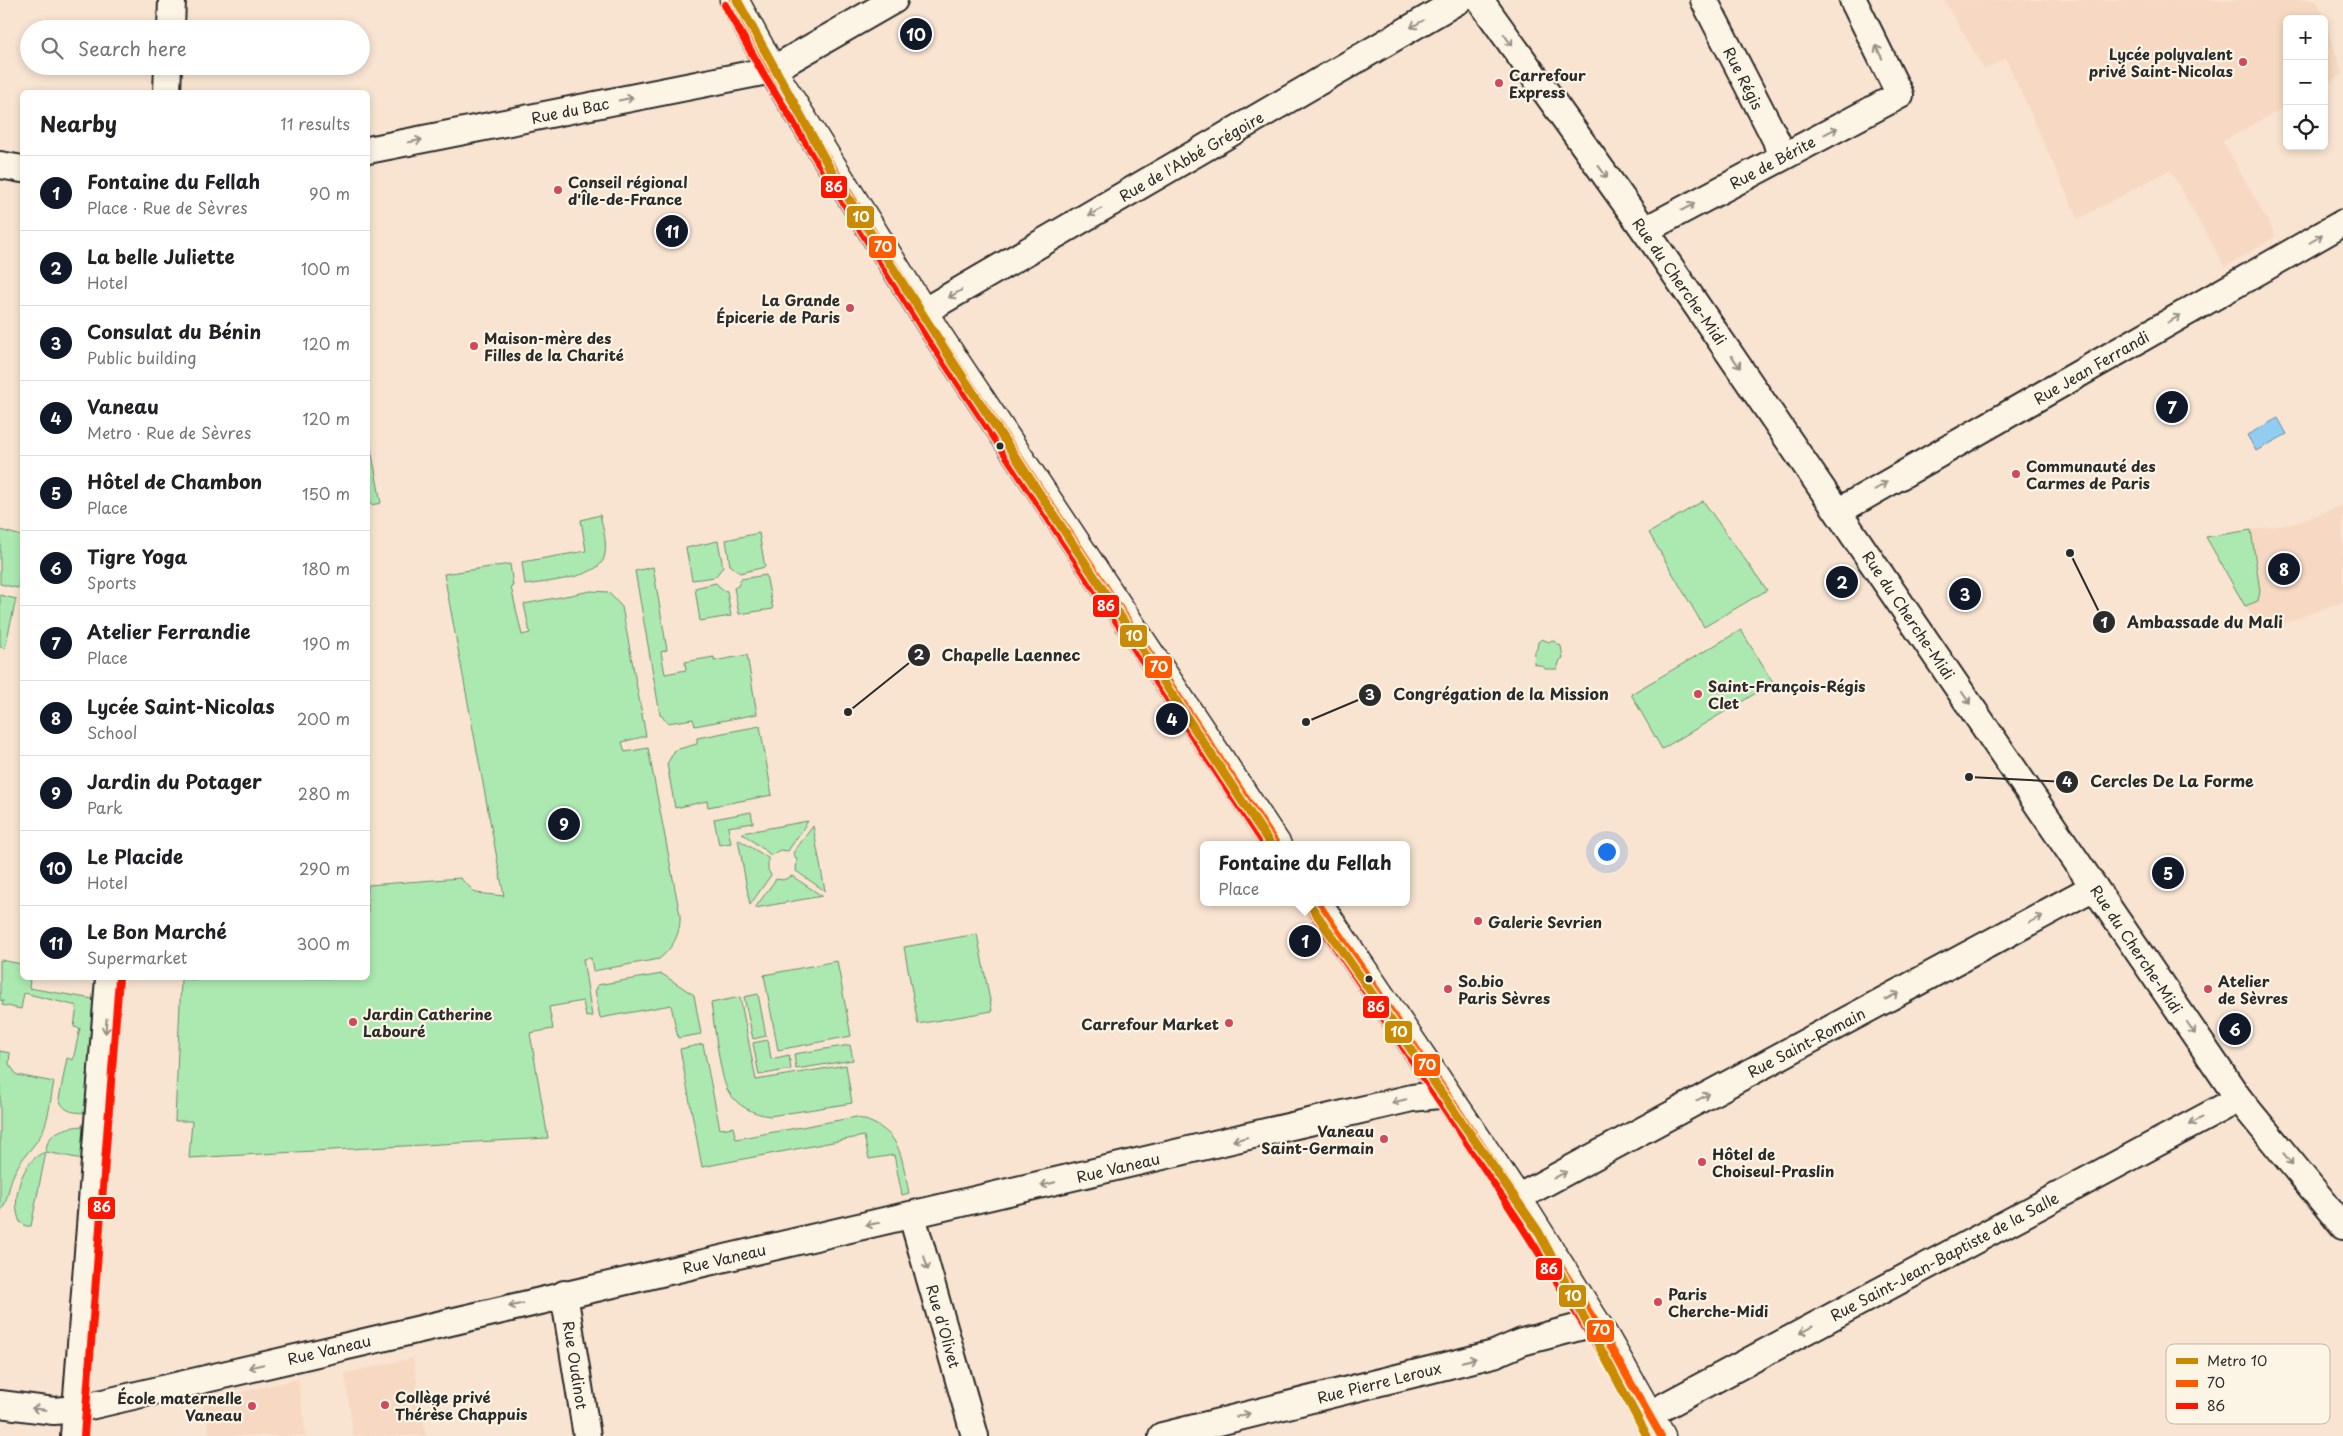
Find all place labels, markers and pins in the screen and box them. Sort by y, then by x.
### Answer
pin: 10 [900,15,932,53]
place label: Lycée polyvalent privé Saint-Nicolas [2089,42,2233,82]
marker: Lycée polyvalent privé Saint-Nicolas [2237,56,2249,68]
place label: Carrefour Express [1509,63,1586,103]
marker: Carrefour Express [1493,77,1505,89]
place label: Conseil régional d'Île-de-France [568,170,688,210]
marker: Conseil régional d'Île-de-France [552,184,564,196]
pin: 11 [656,212,688,250]
place label: La Grande Épicerie de Paris [716,288,840,328]
marker: La Grande Épicerie de Paris [844,302,856,314]
place label: Maison-mère des Filles de la Charité [484,326,624,366]
marker: Maison-mère des Filles de la Charité [468,340,480,352]
pin: 7 [2156,388,2188,426]
unlabelled marker [995,441,1005,451]
place label: Communauté des Carmes de Paris [2026,454,2156,494]
marker: Communauté des Carmes de Paris [2010,468,2022,480]
pin: 8 [2268,550,2300,588]
pin: 2 [1826,563,1858,601]
pin: 3 [1949,575,1981,613]
callout: Ambassade du Mali [2092,607,2293,638]
callout: Chapelle Laennec [906,640,1090,671]
place label: Saint-François-Régis Clet [1708,674,1865,714]
callout: Congrégation de la Mission [1358,679,1620,710]
marker: Saint-François-Régis Clet [1692,688,1704,700]
pin: 4 [1156,700,1188,738]
callout: Cercles De La Forme [2054,766,2265,797]
pin: 9 [548,805,580,843]
pin: 5 [2152,854,2184,892]
place label: Galerie Sevrien [1488,910,1602,933]
marker: Galerie Sevrien [1472,915,1484,927]
pin: 1 [1289,922,1321,960]
place label: So.bio Paris Sèvres [1458,969,1550,1009]
place label: Atelier de Sèvres [2218,969,2288,1009]
unlabelled marker [1364,974,1374,984]
marker: So.bio Paris Sèvres [1442,983,1454,995]
marker: Atelier de Sèvres [2202,983,2214,995]
place label: Jardin Catherine Labouré [363,1002,493,1042]
pin: 6 [2219,1010,2251,1048]
place label: Carrefour Market [1081,1012,1219,1035]
marker: Jardin Catherine Labouré [347,1016,359,1028]
marker: Carrefour Market [1223,1017,1235,1029]
place label: Vaneau Saint-Germain [1261,1119,1374,1159]
marker: Vaneau Saint-Germain [1378,1133,1390,1145]
place label: Hôtel de Choiseul-Praslin [1712,1142,1834,1182]
marker: Hôtel de Choiseul-Praslin [1696,1156,1708,1168]
place label: Paris Cherche-Midi [1668,1282,1768,1322]
marker: Paris Cherche-Midi [1652,1296,1664,1308]
place label: Collège privé Thérèse Chappuis [395,1385,527,1425]
place label: École maternelle Vaneau [117,1386,242,1426]
marker: Collège privé Thérèse Chappuis [379,1399,391,1411]
marker: École maternelle Vaneau [246,1400,258,1412]

